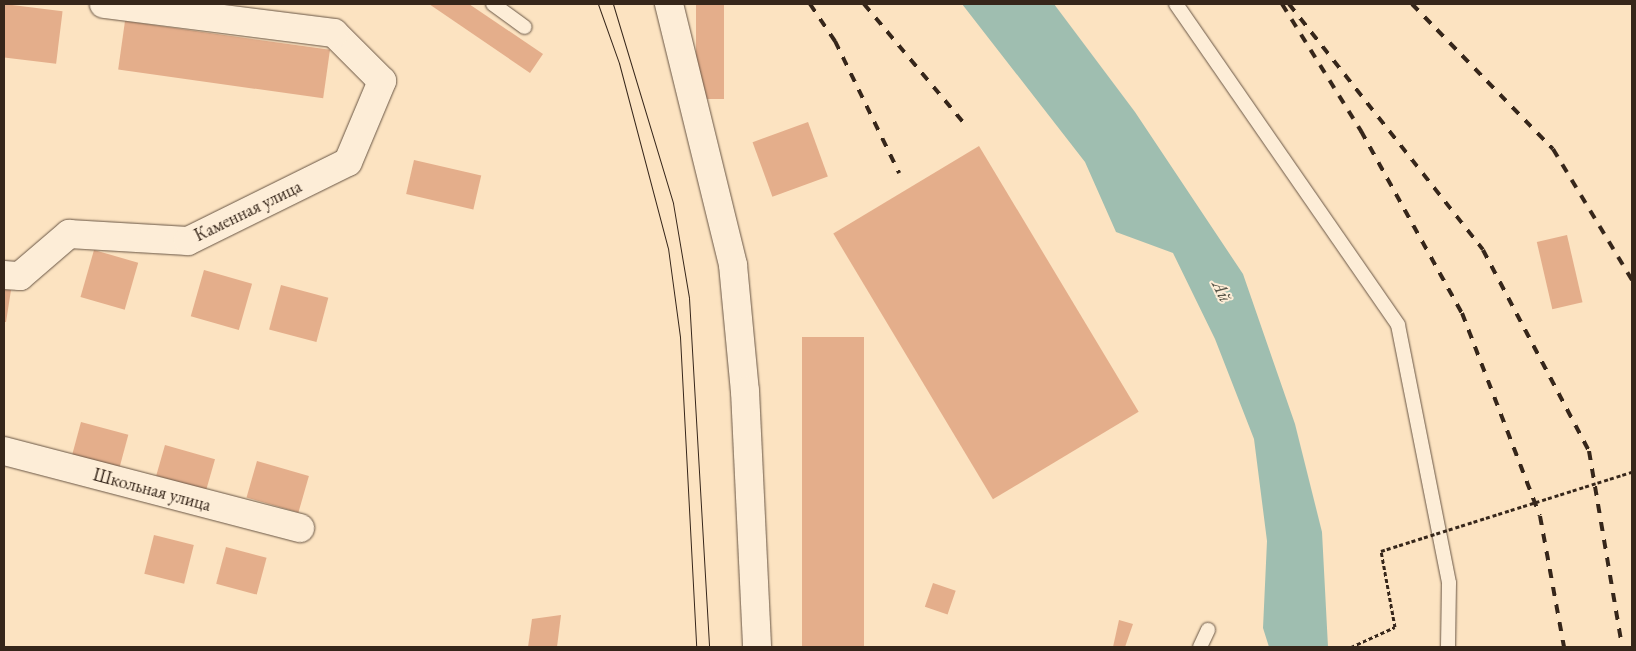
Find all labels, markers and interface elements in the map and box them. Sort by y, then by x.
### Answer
street label: Каменная улица [191,176,305,246]
water label: Ай [1207,276,1237,306]
street label: Школьная улица [91,464,213,516]

